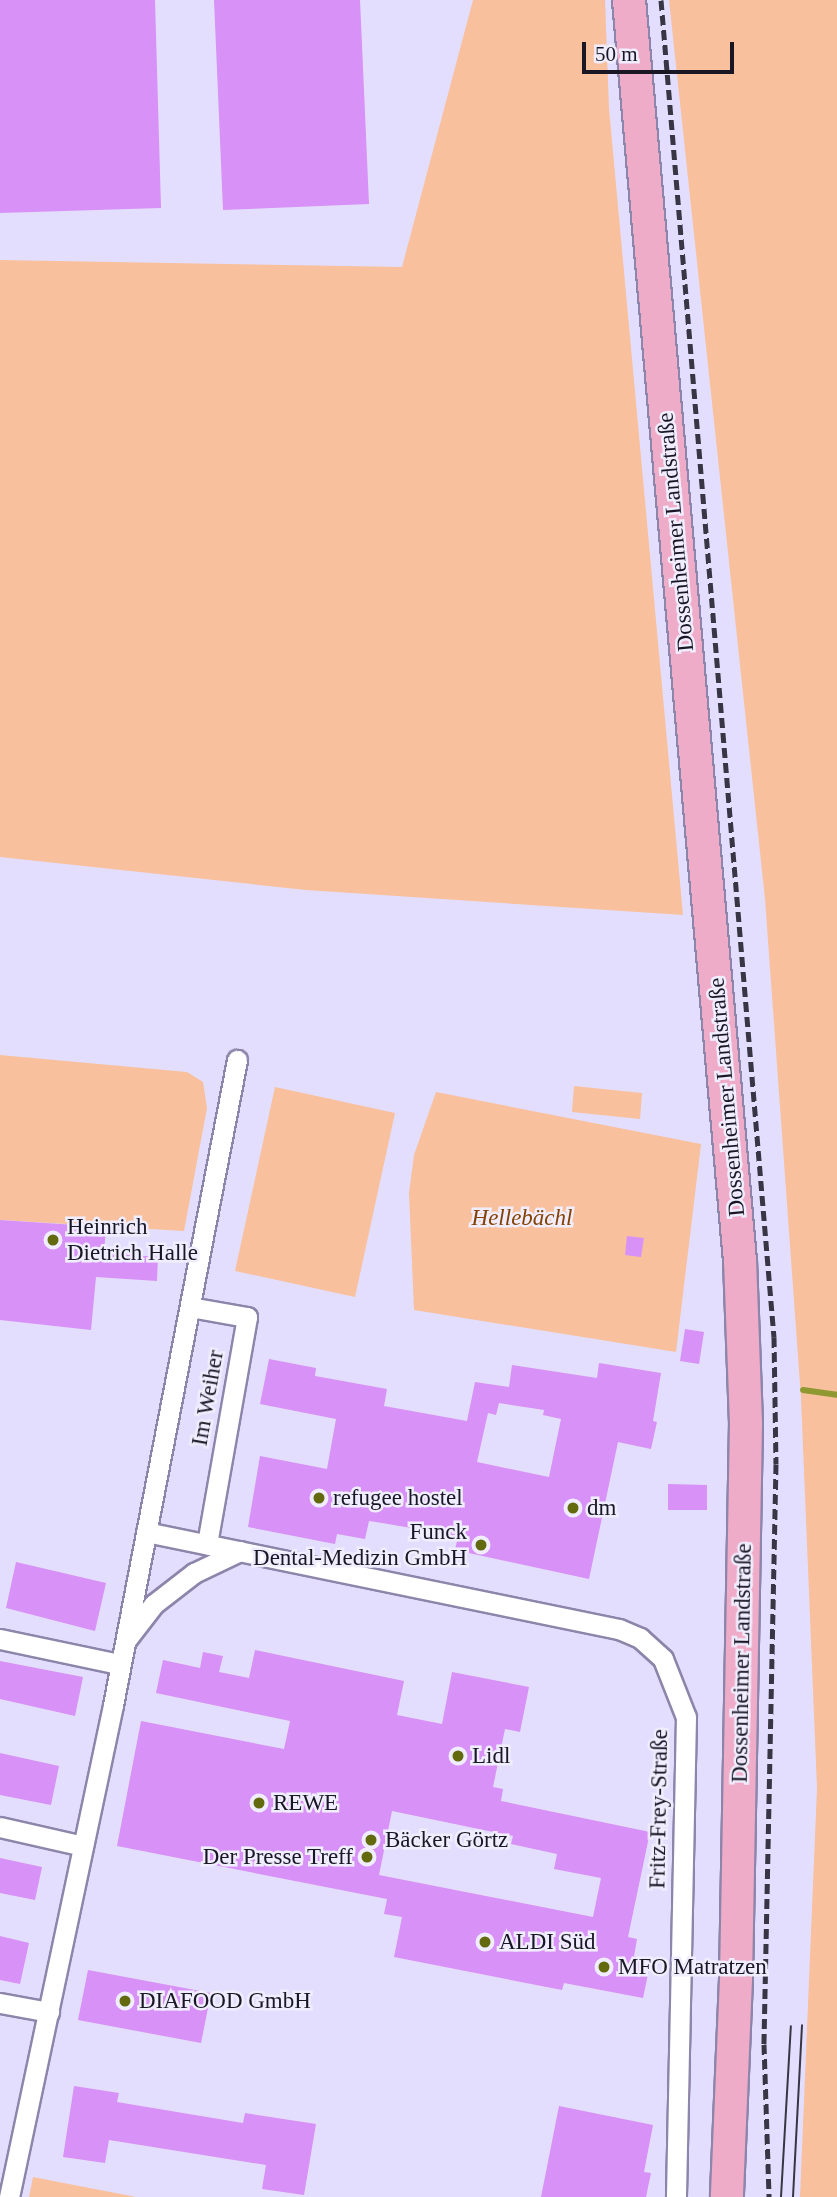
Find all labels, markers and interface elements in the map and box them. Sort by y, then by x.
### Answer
scale bar [585,28,737,72]
text: 50 m [595,42,638,66]
street label: Dossenheimer Landstraße [652,412,700,652]
street label: Dossenheimer Landstraße [703,977,751,1217]
park label: Hellebächl [472,1204,572,1232]
place label: Heinrich Dietrich Halle [67,1213,198,1267]
marker: Heinrich Dietrich Halle [45,1232,61,1248]
street label: Im Weiher [186,1348,230,1448]
place label: refugee hostel [333,1484,463,1512]
marker: refugee hostel [311,1490,327,1506]
place label: dm [587,1494,616,1522]
marker: dm [565,1500,581,1516]
place label: Funck Dental-Medizin GmbH [253,1518,467,1572]
marker: Funck Dental-Medizin GmbH [473,1537,489,1553]
street label: Dossenheimer Landstraße [726,1543,758,1783]
street label: Fritz-Frey-Straße [644,1729,674,1889]
place label: Lidl [472,1742,510,1770]
marker: Lidl [450,1748,466,1764]
place label: REWE [273,1789,338,1817]
marker: REWE [251,1795,267,1811]
place label: Bäcker Görtz [385,1826,508,1854]
marker: Bäcker Görtz [363,1832,379,1848]
place label: Der Presse Treff [202,1843,353,1871]
marker: Der Presse Treff [359,1849,375,1865]
place label: ALDI Süd [499,1928,595,1956]
marker: ALDI Süd [477,1934,493,1950]
place label: MFO Matratzen [618,1953,767,1981]
marker: MFO Matratzen [596,1959,612,1975]
place label: DIAFOOD GmbH [139,1987,311,2015]
marker: DIAFOOD GmbH [117,1993,133,2009]

